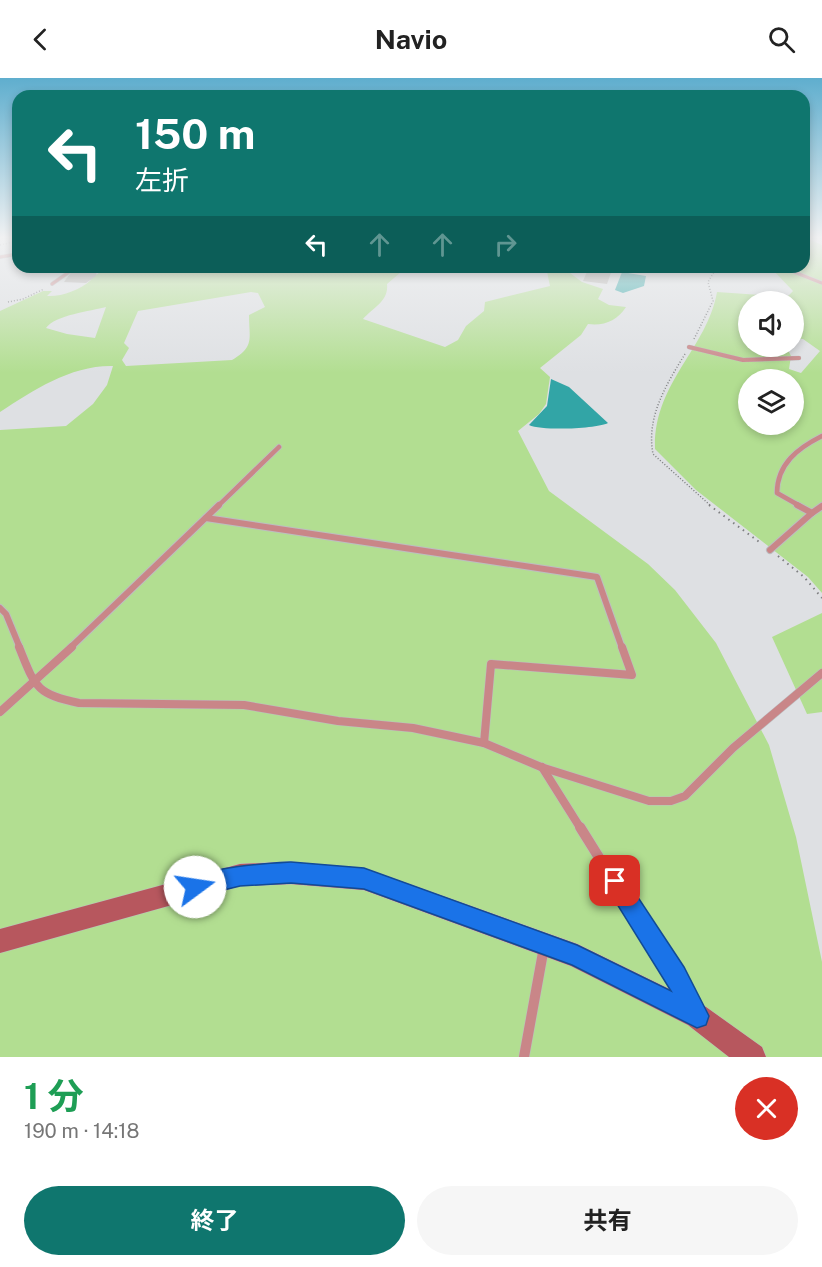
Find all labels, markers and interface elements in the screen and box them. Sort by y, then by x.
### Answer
icon: back [24,23,57,56]
text: Navio [375,23,447,55]
icon: search [765,23,798,56]
text: 150 m [135,109,255,158]
icon: left [36,114,114,192]
text: 左折 [135,164,189,196]
icon: left [300,228,333,261]
icon: ahead [363,228,396,261]
icon: ahead [426,228,459,261]
icon: right [489,228,522,261]
map controls [738,291,804,435]
button: sound [738,291,804,357]
button: layers [738,369,804,435]
position arrow [163,855,227,919]
pin [589,855,640,906]
icon: arrive [598,864,631,897]
text: 1 分 [24,1075,84,1117]
button: close [735,1077,798,1140]
text: 190 m · 14:18 [24,1119,139,1143]
button: 終了 [24,1186,405,1255]
button: 共有 [417,1186,798,1255]

